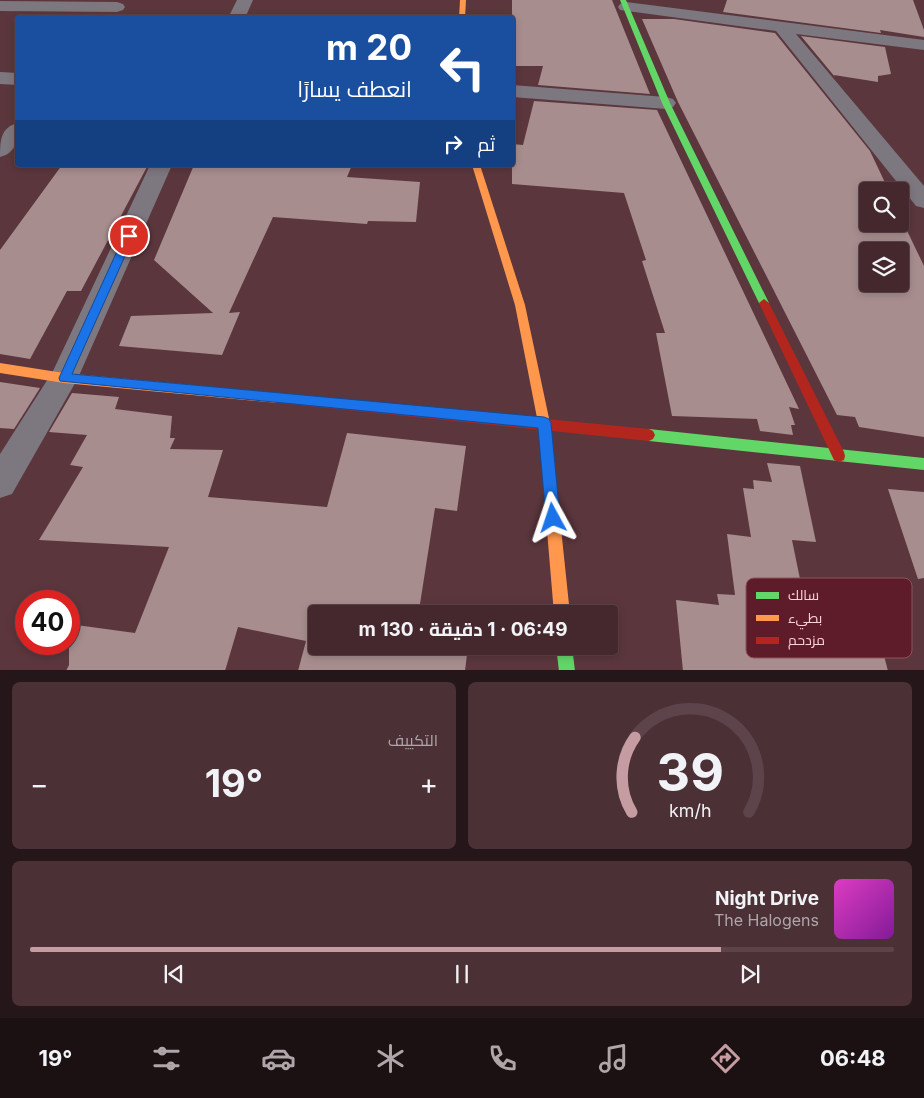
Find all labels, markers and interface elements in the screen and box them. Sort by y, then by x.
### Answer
text: 20 m [326,26,412,68]
icon: left [430,35,495,100]
text: انعطف يسارًا [297,76,412,102]
icon: right [439,130,467,158]
text: ثم [477,133,495,156]
map controls [859,182,909,292]
button: search [859,182,909,232]
pin [108,215,150,257]
icon: arrive [115,222,143,250]
button: layers [859,242,909,292]
position arrow [526,491,578,543]
legend [746,578,912,658]
text: سالك [788,586,819,603]
speed limit sign: 40 [15,590,80,655]
text: بطيء [788,609,822,630]
text: 06:49 · 1 دقيقة · 130 m [359,618,567,641]
text: مزدحم [788,631,825,650]
text: التكييف [388,730,438,750]
text: 39 [656,741,724,804]
text: 19° [205,760,263,806]
text: − [30,767,49,801]
text: + [419,767,438,801]
text: km/h [669,800,711,821]
text: Night Drive [715,887,819,910]
text: The Halogens [714,910,819,930]
icon: previous [160,960,188,988]
icon: pause [448,960,476,988]
icon: next [736,960,764,988]
icon: filters [149,1041,184,1076]
icon: car [261,1041,296,1076]
icon: climate [373,1041,408,1076]
icon: phone [485,1041,520,1076]
icon: music [596,1041,631,1076]
icon: directions [708,1041,743,1076]
text: 19° [38,1045,72,1071]
text: 06:48 [820,1045,886,1071]

